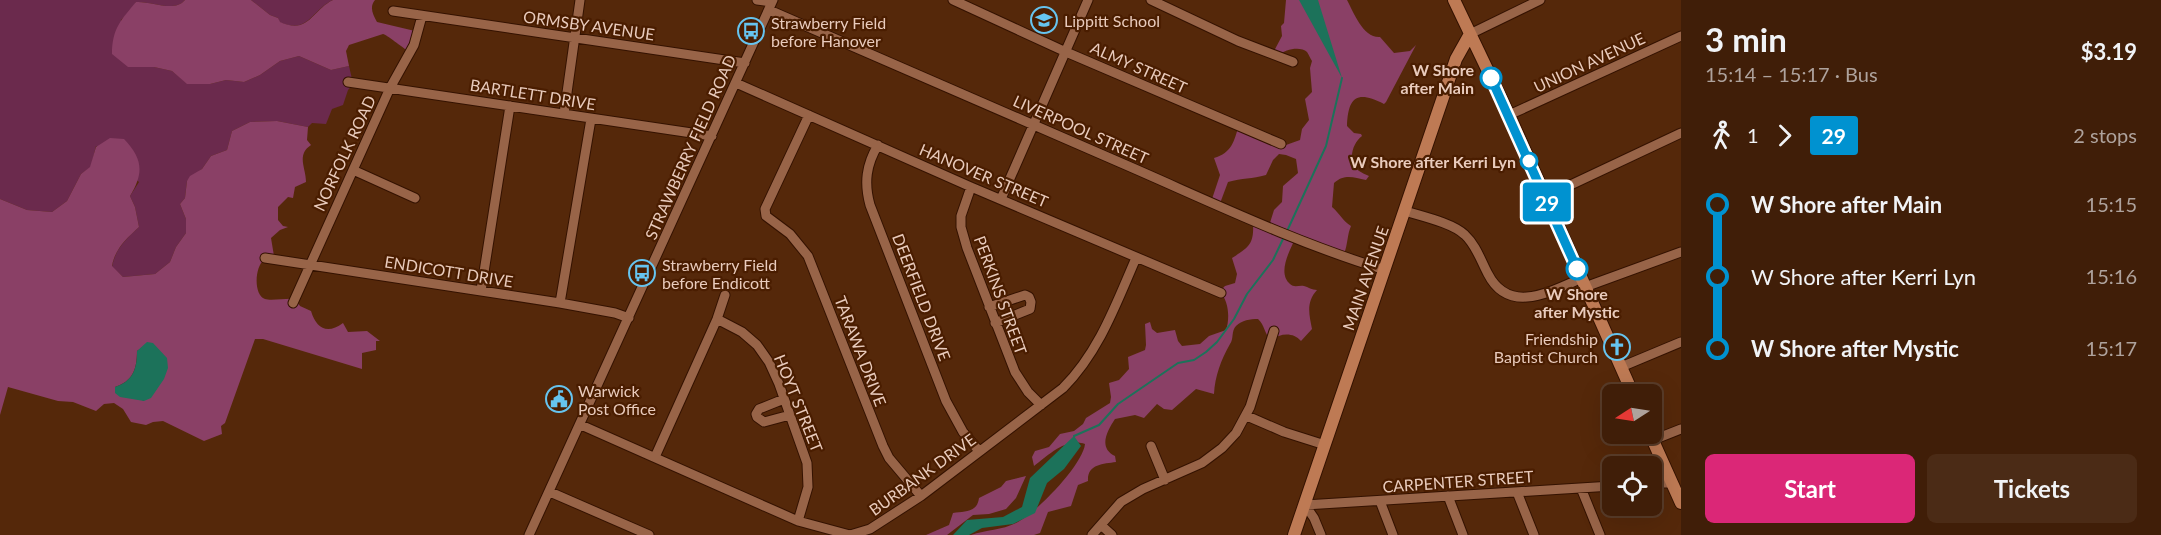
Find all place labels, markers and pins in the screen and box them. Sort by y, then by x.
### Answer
school or university icon: Lippitt School [1029,5,1059,35]
place label: Lippitt School [1064,11,1160,30]
place label: Strawberry Field before Hanover [771,13,886,50]
bus stop icon: Strawberry Field before Hanover [736,16,766,46]
place label: W Shore after Main [1401,60,1474,97]
marker: W Shore after Main [1480,67,1502,89]
place label: W Shore after Kerri Lyn [1350,152,1516,171]
marker: W Shore after Kerri Lyn [1520,152,1538,170]
place label: Strawberry Field before Endicott [662,255,777,292]
bus stop icon: Strawberry Field before Endicott [627,258,657,288]
marker: W Shore after Mystic [1566,258,1588,280]
place label: W Shore after Mystic [1534,284,1620,321]
place label: Friendship Baptist Church [1494,329,1598,366]
church icon: Friendship Baptist Church [1602,332,1632,362]
place label: Warwick Post Office [578,381,656,418]
public building icon: Warwick Post Office [544,384,574,414]

